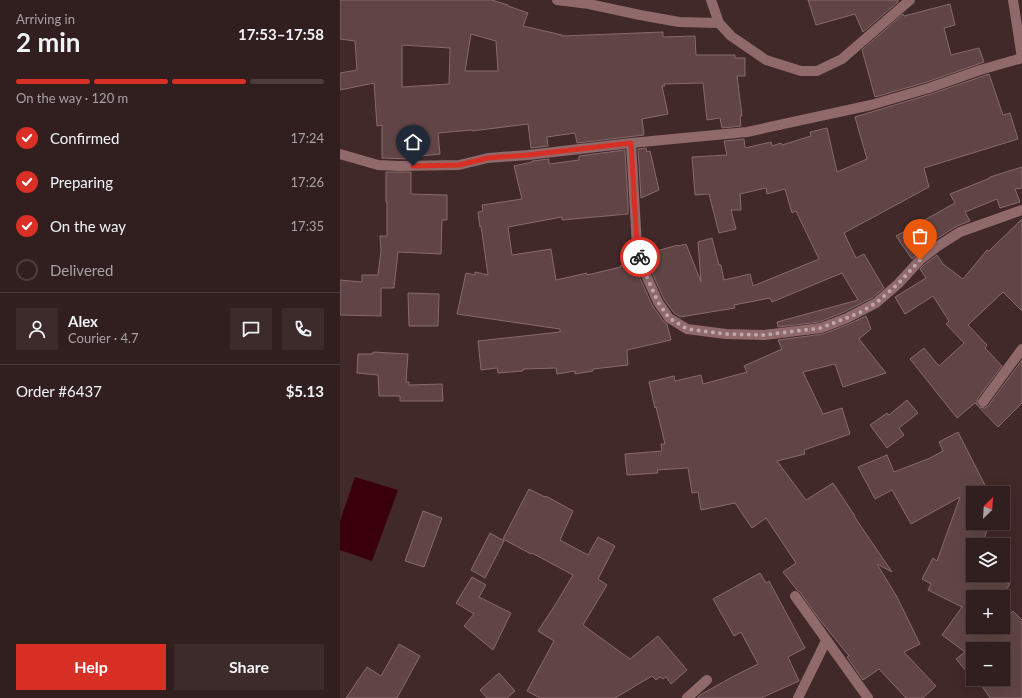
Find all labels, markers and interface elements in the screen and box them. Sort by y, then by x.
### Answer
text: Arriving in [16,11,75,27]
text: 17:53–17:58 [238,25,324,43]
text: 2 min [16,26,80,58]
text: On the way · 120 m [16,90,128,106]
pin [396,125,430,166]
icon: check [16,127,38,149]
text: Confirmed [50,129,119,147]
text: 17:24 [291,130,324,146]
icon: home [402,131,424,153]
icon: check [16,171,38,193]
text: Preparing [50,173,113,191]
text: 17:26 [291,174,324,190]
icon: check [16,215,38,237]
text: On the way [50,217,126,235]
text: 17:35 [291,218,324,234]
pin [903,219,937,260]
icon: bag [909,225,931,247]
courier [620,237,660,277]
icon: bike [629,246,651,268]
text: Delivered [50,261,113,279]
button: person [16,308,58,350]
button: chat [230,308,272,350]
button: phone [282,308,324,350]
text: Alex [68,312,98,330]
text: Courier · 4.7 [68,330,139,346]
text: Order #6437 [16,382,102,400]
text: $5.13 [286,382,324,400]
north arrow [966,486,1010,530]
map controls [966,486,1010,686]
button: layers [966,538,1010,582]
button: + [966,590,1010,634]
button: − [966,642,1010,686]
button: Help [16,644,166,690]
button: Share [174,644,324,690]

